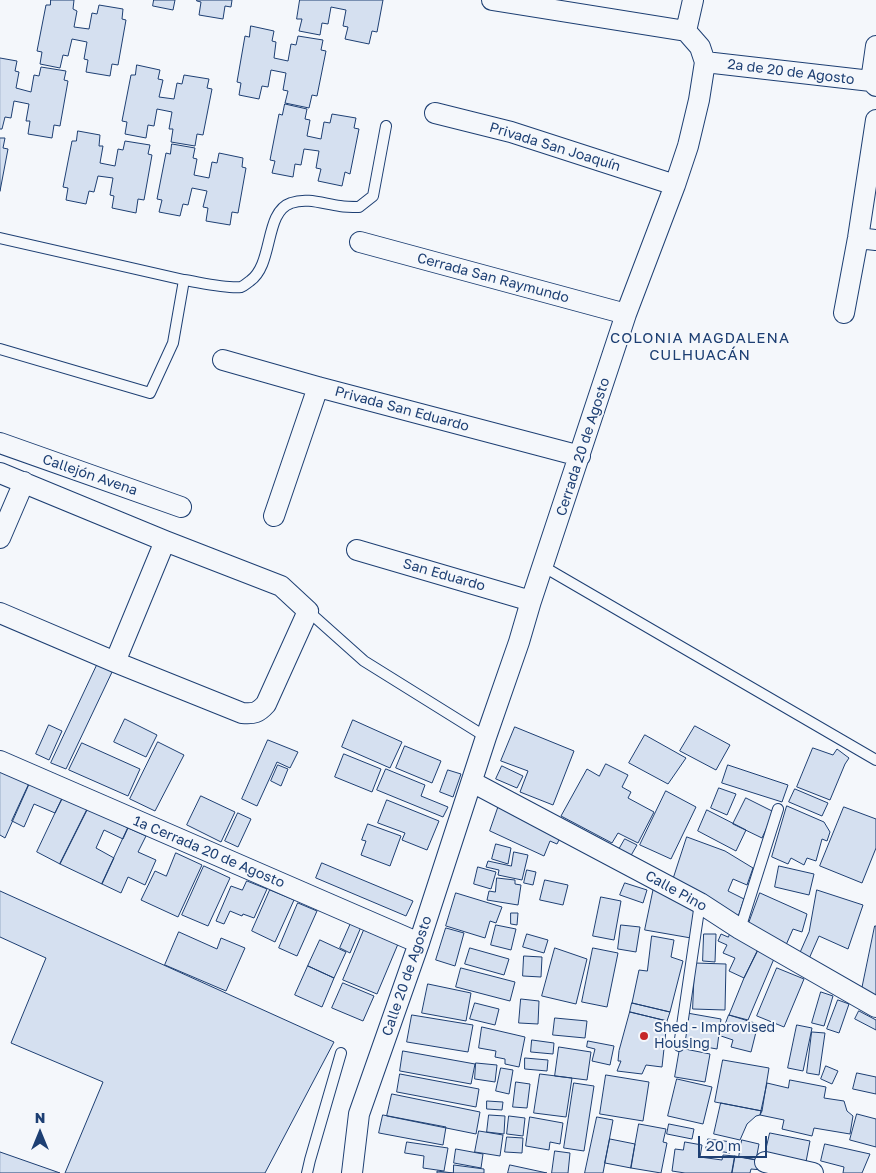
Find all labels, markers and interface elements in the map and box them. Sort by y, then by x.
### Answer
street label: 2ª de 20 de Agosto [726,56,856,88]
street label: Privada San Joaquín [487,119,623,175]
street label: Cerrada San Raymundo [415,250,571,306]
district label: COLONIA MAGDALENA CULHUACÁN [608,329,792,364]
street label: Cerrada 20 de Agosto [553,376,613,518]
street label: Privada San Eduardo [333,383,471,435]
street label: Callejón Avena [40,451,140,499]
street label: San Eduardo [401,555,487,595]
street label: 1ª Cerrada 20 de Agosto [131,812,287,892]
street label: Calle Pino [642,867,710,915]
street label: Calle 20 de Agosto [379,914,435,1038]
place label: Shed - Improvised Housing [654,1020,775,1052]
marker: Shed - Improvised Housing [638,1030,650,1042]
north arrow [15,1108,65,1158]
text: N [35,1109,45,1126]
scale bar [701,1126,770,1158]
text: 20 m [706,1136,741,1154]

